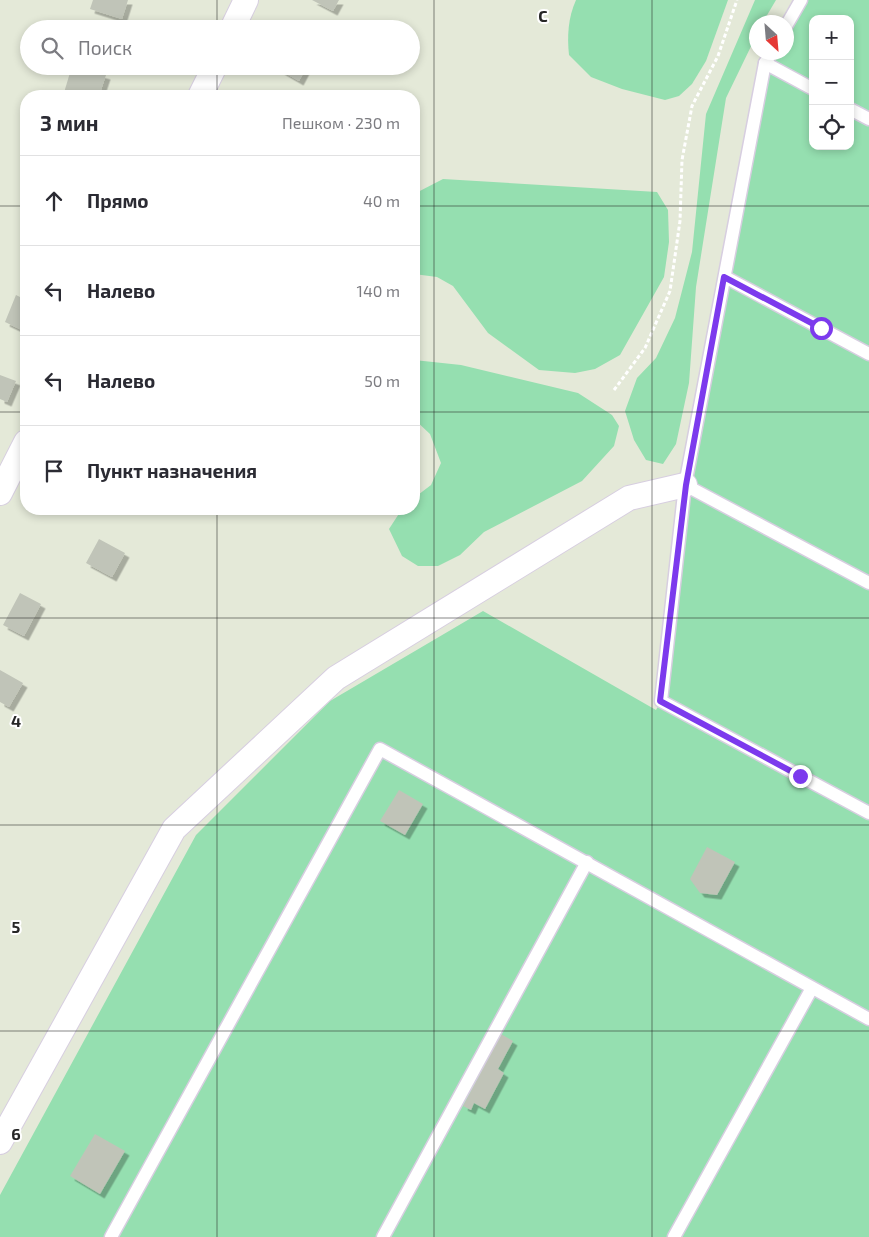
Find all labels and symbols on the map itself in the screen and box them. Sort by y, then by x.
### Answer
text: C [538,6,548,25]
north arrow [749,15,794,60]
route start [810,317,833,340]
text: 4 [11,711,21,730]
route end [789,765,812,788]
text: 5 [12,917,21,936]
text: 6 [11,1124,21,1143]

